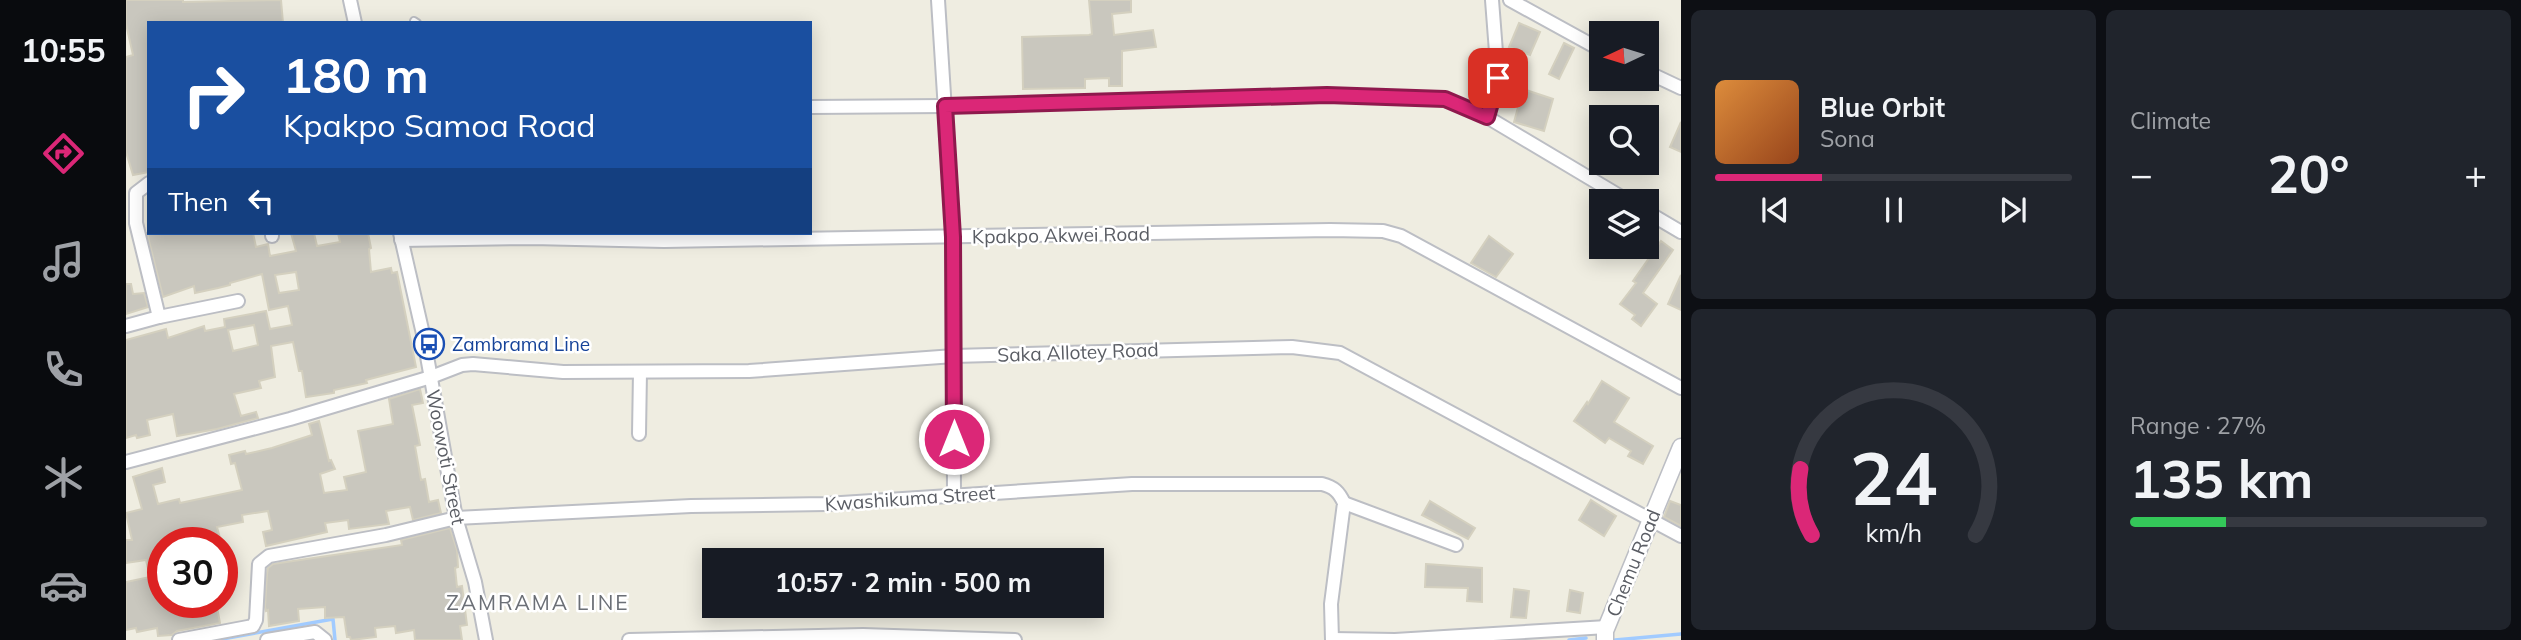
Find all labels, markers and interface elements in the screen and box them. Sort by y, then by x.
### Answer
north arrow [1589,21,1659,91]
map controls [1589,21,1659,259]
text: 10:55 [21,30,105,70]
text: 180 m [283,44,429,105]
pin [1468,48,1528,108]
icon: right [168,49,259,140]
icon: arrive [1479,59,1517,97]
text: Blue Orbit [1820,91,1945,124]
text: Kpakpo Samoa Road [283,105,596,145]
button: search [1589,105,1659,175]
text: Climate [2130,106,2211,135]
text: Sona [1820,124,1875,153]
icon: directions [39,129,88,178]
text: 20° [2267,141,2350,206]
text: − [2130,150,2153,198]
text: + [2464,150,2487,198]
icon: left [242,182,280,220]
text: Then [168,185,228,218]
button: layers [1589,189,1659,259]
icon: previous [1756,191,1794,229]
icon: pause [1875,191,1913,229]
icon: next [1994,191,2032,229]
street label: Kpakpo Akwei Road [972,221,1150,249]
icon: music [39,237,88,286]
bus stop icon: Zambrama Line [412,327,446,361]
place label: Zambrama Line [452,332,590,356]
street label: Saka Allotey Road [997,337,1159,367]
icon: phone [39,345,88,394]
street label: Woowoti Street [421,387,471,527]
position arrow [917,402,991,476]
text: Range · 27% [2130,411,2266,440]
text: 24 [1850,433,1937,524]
text: 135 km [2130,446,2313,511]
icon: climate [39,453,88,502]
street label: Kwashikuma Street [824,480,996,516]
street label: Chemu Road [1601,506,1665,620]
text: km/h [1865,517,1922,548]
speed limit sign: 30 [147,527,238,618]
icon: car [39,561,88,610]
text: 10:57 · 2 min · 500 m [775,566,1031,599]
district label: ZAMRAMA LINE [446,589,630,615]

